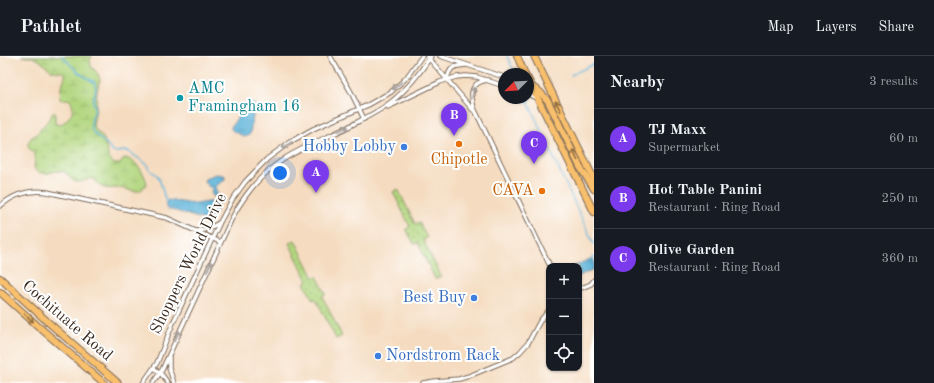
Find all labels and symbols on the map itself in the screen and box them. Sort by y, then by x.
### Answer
north arrow [498,68,534,104]
place label: AMC Framingham 16 [188,81,300,115]
one-way arrow [392,82,403,91]
one-way arrow [469,87,477,100]
marker: AMC Framingham 16 [175,93,185,103]
one-way arrow [554,100,561,112]
pin: B [441,103,467,136]
one-way arrow [337,125,349,132]
pin: C [521,131,547,164]
place label: Hobby Lobby [303,139,397,155]
marker: Chipotle [454,139,464,149]
one-way arrow [281,140,292,149]
marker: Hobby Lobby [399,142,409,152]
one-way arrow [570,150,578,162]
place label: Chipotle [430,152,488,168]
pin: A [303,160,329,193]
your location [270,163,290,183]
place label: CAVA [492,183,534,199]
marker: CAVA [537,186,547,196]
street label: Shoppers World Drive [148,191,230,337]
one-way arrow [206,261,213,273]
street label: Cochituate Road [19,278,115,364]
place label: Best Buy [403,290,467,306]
marker: Best Buy [469,293,479,303]
one-way arrow [24,313,34,323]
one-way arrow [174,330,181,342]
place label: Nordstrom Rack [386,348,500,364]
marker: Nordstrom Rack [373,351,383,361]

